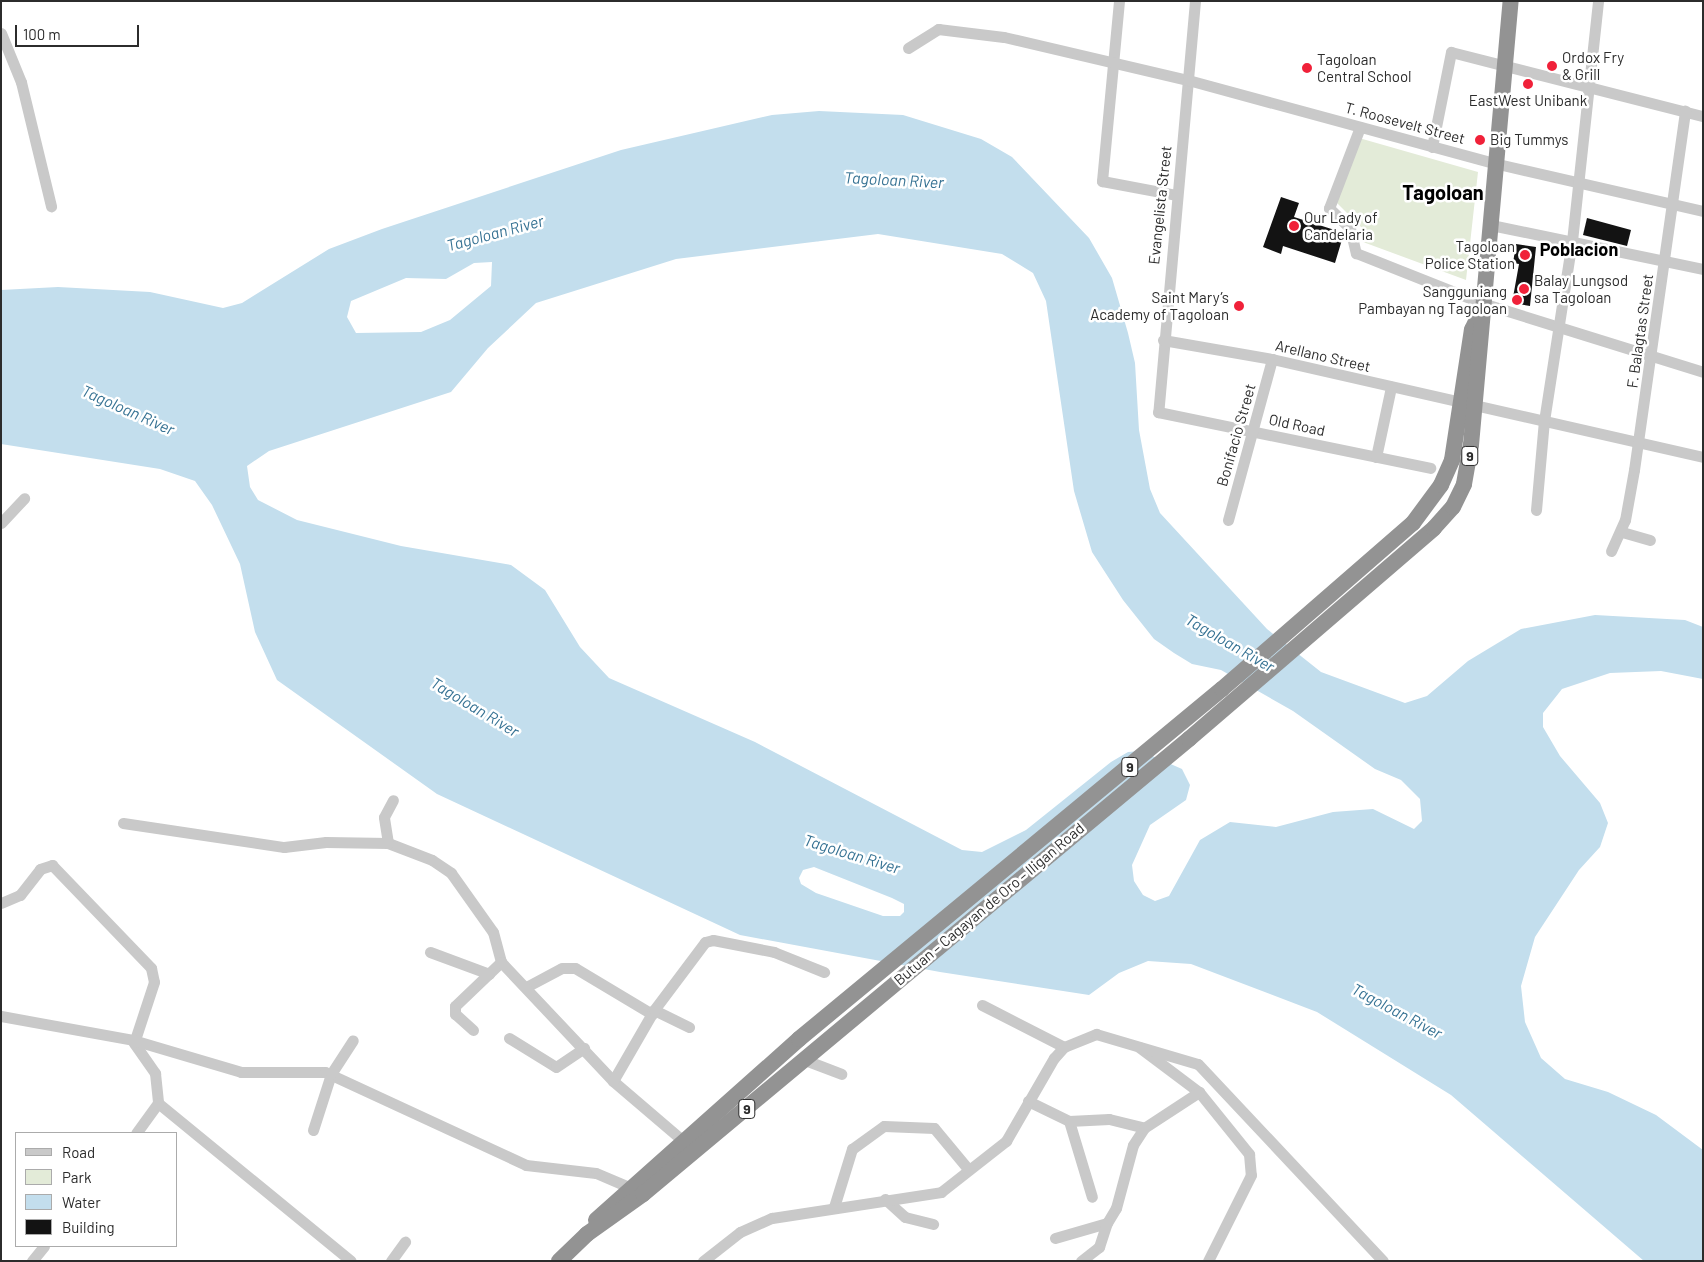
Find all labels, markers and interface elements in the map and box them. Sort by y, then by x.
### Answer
scale bar [18,15,141,47]
text: 100 m [23,25,61,43]
place label: Ordox Fry & Grill [1562,48,1624,83]
place label: Tagoloan Central School [1317,50,1412,85]
marker: Ordox Fry & Grill [1546,60,1558,72]
marker: Tagoloan Central School [1301,62,1313,74]
marker: EastWest Unibank [1522,78,1534,90]
place label: EastWest Unibank [1469,92,1587,110]
street label: T. Roosevelt Street [1343,98,1467,148]
place label: Big Tummys [1490,131,1569,149]
marker: Big Tummys [1474,134,1486,146]
street label: Evangelista Street [1145,145,1175,265]
water label: Tagoloan River [844,168,944,192]
district label: Tagoloan [1402,180,1484,204]
place label: Our Lady of Candelaria [1304,208,1378,243]
water label: Tagoloan River [444,211,546,255]
marker: Our Lady of Candelaria [1288,220,1300,232]
place label: Tagoloan Police Station [1425,237,1515,272]
district label: Poblacion [1540,238,1618,260]
marker: Tagoloan Police Station [1519,249,1531,261]
place label: Balay Lungsod sa Tagoloan [1534,271,1628,306]
street label: F. Balagtas Street [1623,273,1657,389]
place label: Sangguniang Pambayan ng Tagoloan [1358,282,1507,317]
marker: Balay Lungsod sa Tagoloan [1518,283,1530,295]
place label: Saint Mary’s Academy of Tagoloan [1090,288,1229,323]
marker: Sangguniang Pambayan ng Tagoloan [1511,294,1523,306]
marker: Saint Mary’s Academy of Tagoloan [1233,300,1245,312]
street label: Arellano Street [1274,336,1372,376]
water label: Tagoloan River [79,381,177,439]
street label: Bonifacio Street [1213,382,1259,488]
street label: Old Road [1267,410,1327,440]
road number: 9 [1461,444,1479,468]
water label: Tagoloan River [1182,610,1278,676]
water label: Tagoloan River [427,673,523,741]
road number: 9 [1121,756,1139,779]
street label: Butuan – Cagayan de Oro – Iligan Road [890,819,1088,989]
water label: Tagoloan River [802,830,902,878]
water label: Tagoloan River [1349,979,1445,1043]
road number: 9 [738,1098,756,1120]
legend [15,1132,178,1247]
text: Road [62,1143,95,1161]
text: Park [62,1168,91,1186]
text: Water [62,1193,101,1211]
text: Building [62,1218,115,1236]

